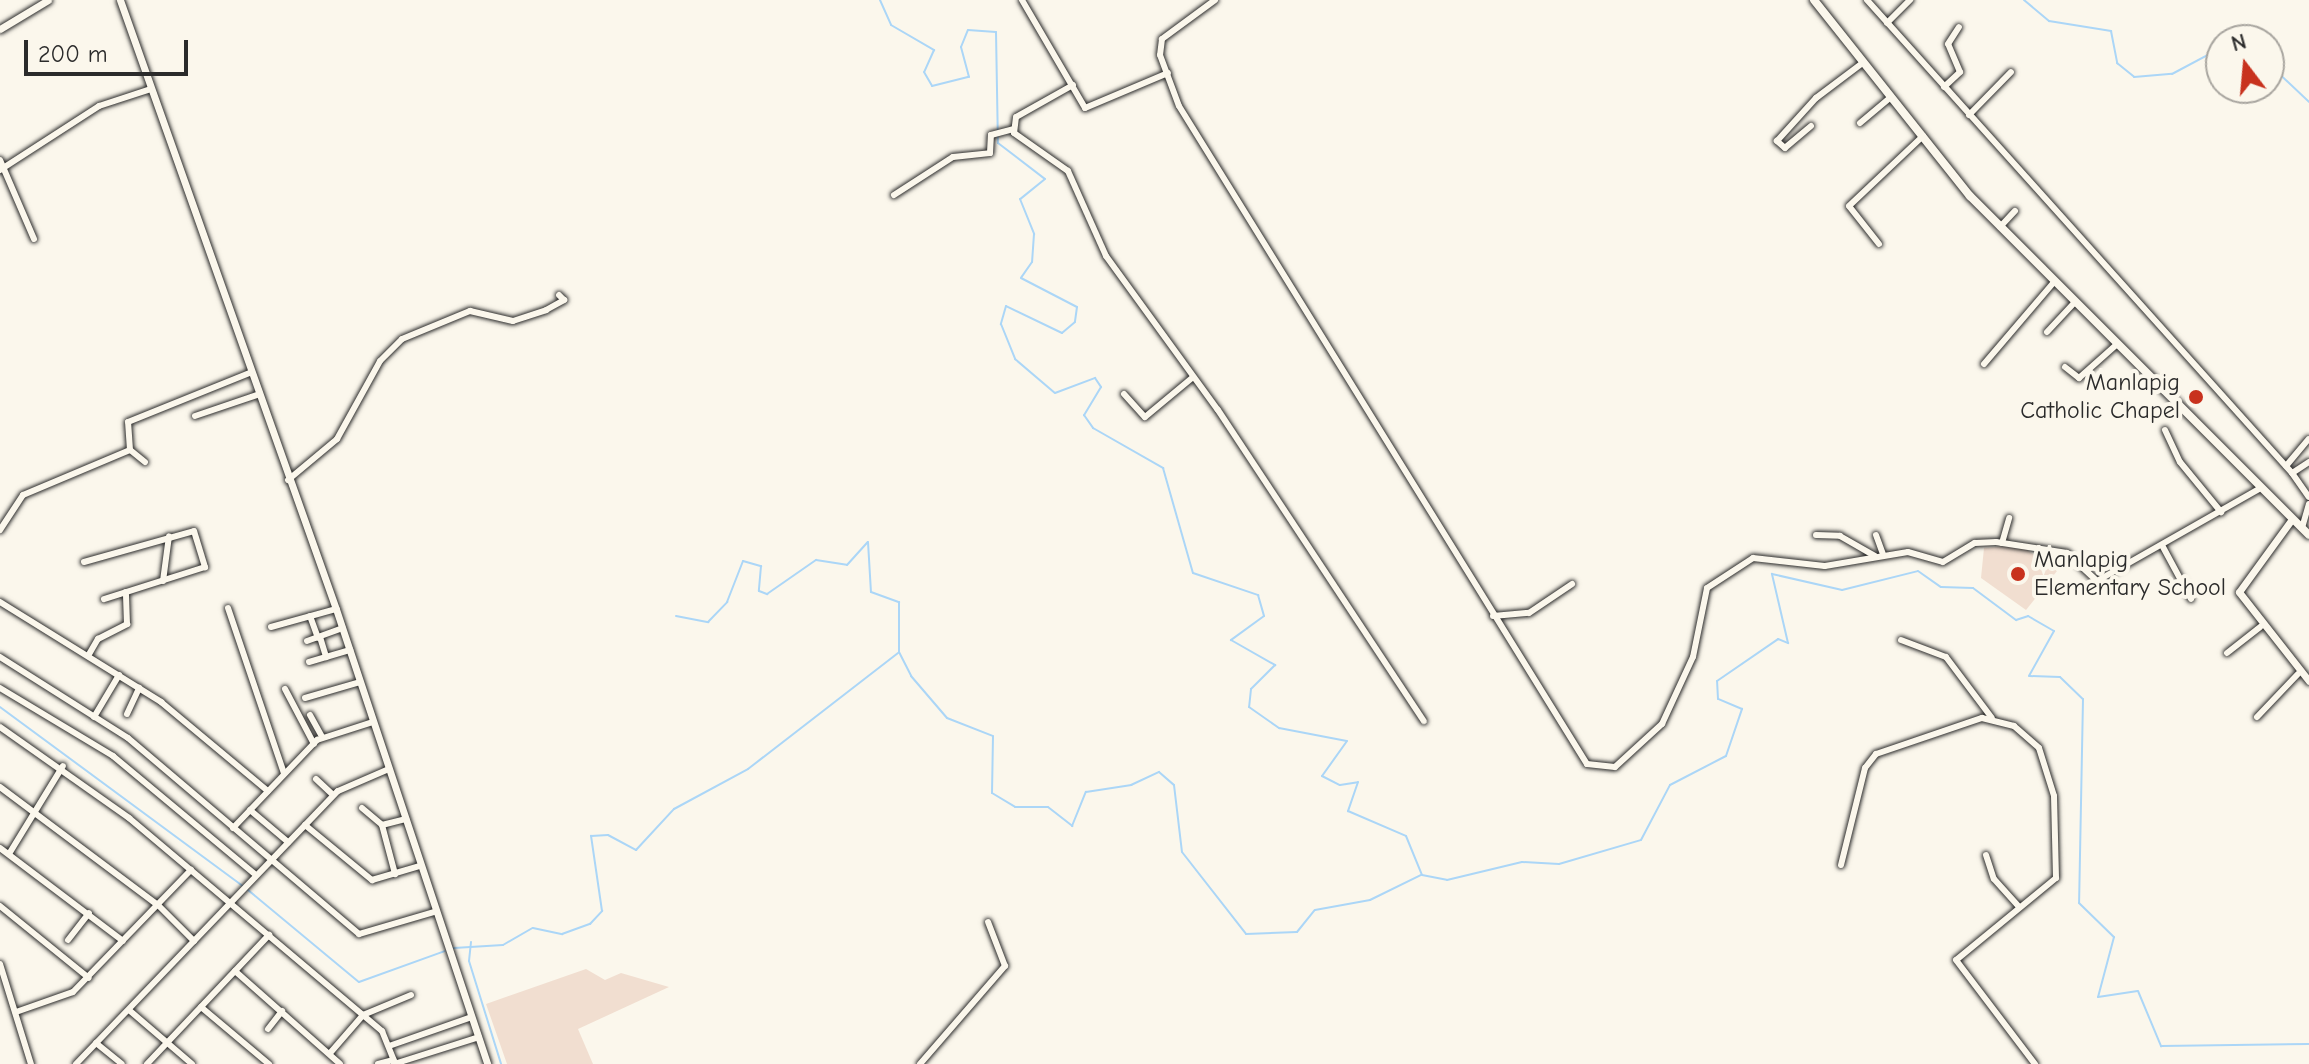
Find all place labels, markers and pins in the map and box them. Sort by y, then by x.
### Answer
place label: Manlapig Catholic Chapel [2020,369,2180,425]
marker: Manlapig Catholic Chapel [2187,388,2205,406]
place label: Manlapig Elementary School [2034,546,2226,602]
marker: Manlapig Elementary School [2009,565,2027,583]

